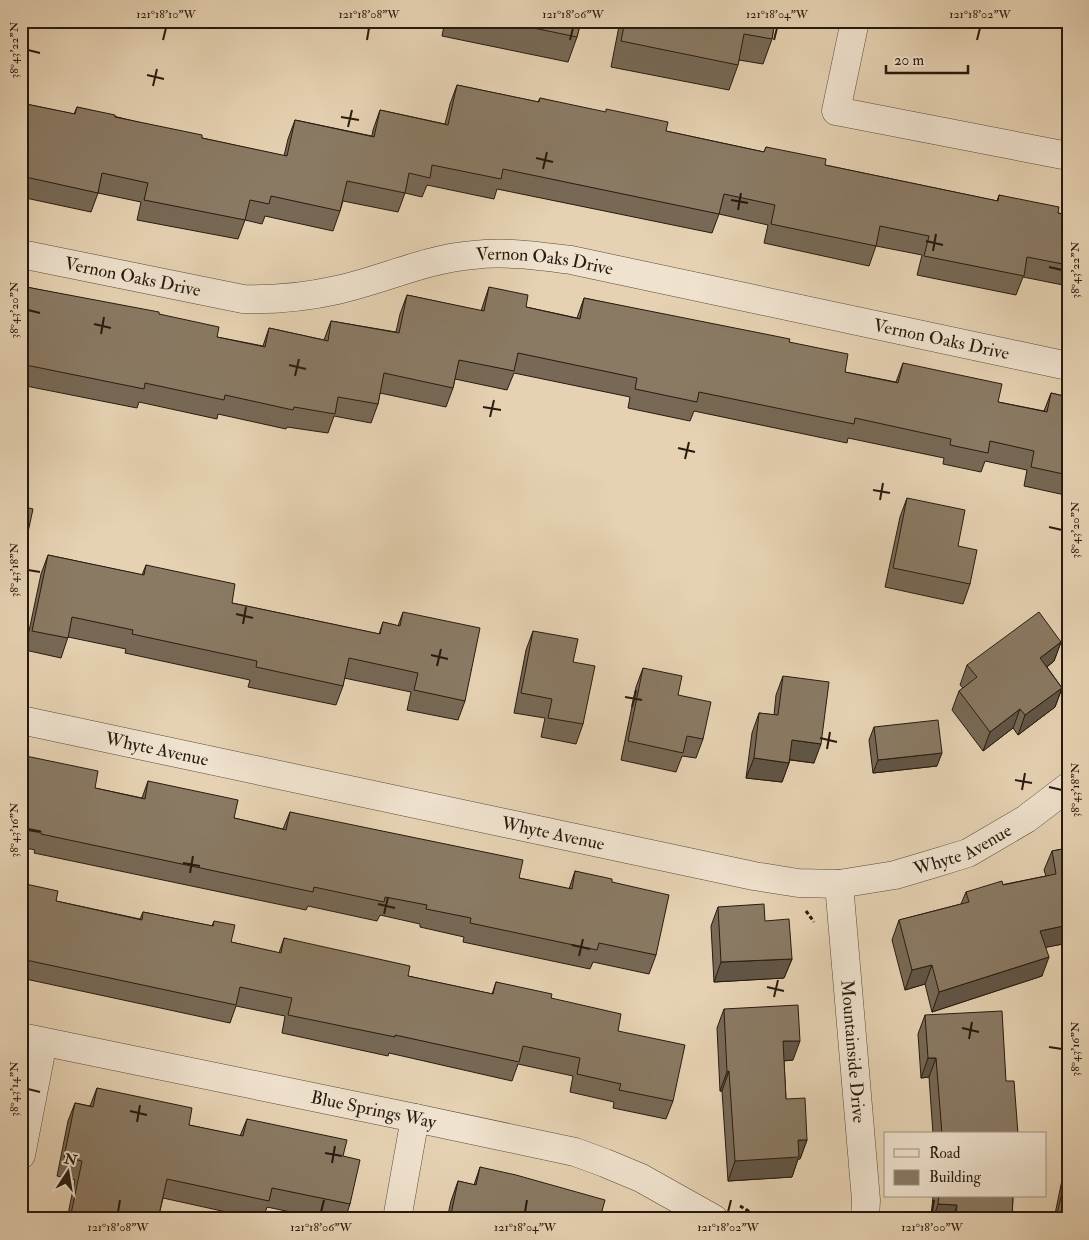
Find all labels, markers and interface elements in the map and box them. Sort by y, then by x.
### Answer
text: 121°18'10"W [136,7,197,22]
text: 121°18'08"W [338,7,400,22]
text: 121°18'06"W [542,7,605,22]
text: 121°18'04"W [746,7,809,22]
text: 121°18'02"W [949,7,1012,22]
text: 38°43'22"N [7,21,22,78]
scale bar [886,42,969,74]
text: 20 m [894,51,924,70]
text: 38°43'22"N [1068,241,1083,298]
street label: Vernon Oaks Drive [475,242,616,280]
street label: Vernon Oaks Drive [63,252,203,302]
text: 38°43'20"N [7,281,22,338]
street label: Vernon Oaks Drive [871,313,1012,365]
text: 38°43'20"N [1068,501,1083,558]
text: 38°43'18"N [7,542,22,597]
street label: Whyte Avenue [102,727,211,771]
text: 38°43'18"N [1068,762,1083,817]
text: 38°43'16"N [7,802,22,857]
street label: Whyte Avenue [498,811,607,856]
street label: Whyte Avenue [910,818,1016,881]
street label: Mountainside Drive [836,979,871,1125]
text: 38°43'16"N [1068,1021,1083,1076]
text: 38°43'14"N [7,1061,22,1117]
street label: Blue Springs Way [309,1085,439,1134]
legend [884,1132,1046,1198]
text: Road [929,1144,961,1163]
north arrow [42,1148,92,1198]
text: N [62,1150,79,1169]
text: Building [929,1168,981,1187]
text: 121°18'08"W [87,1220,149,1235]
text: 121°18'06"W [290,1220,353,1235]
text: 121°18'04"W [494,1220,557,1235]
text: 121°18'02"W [697,1220,760,1235]
text: 121°18'00"W [901,1220,964,1235]

